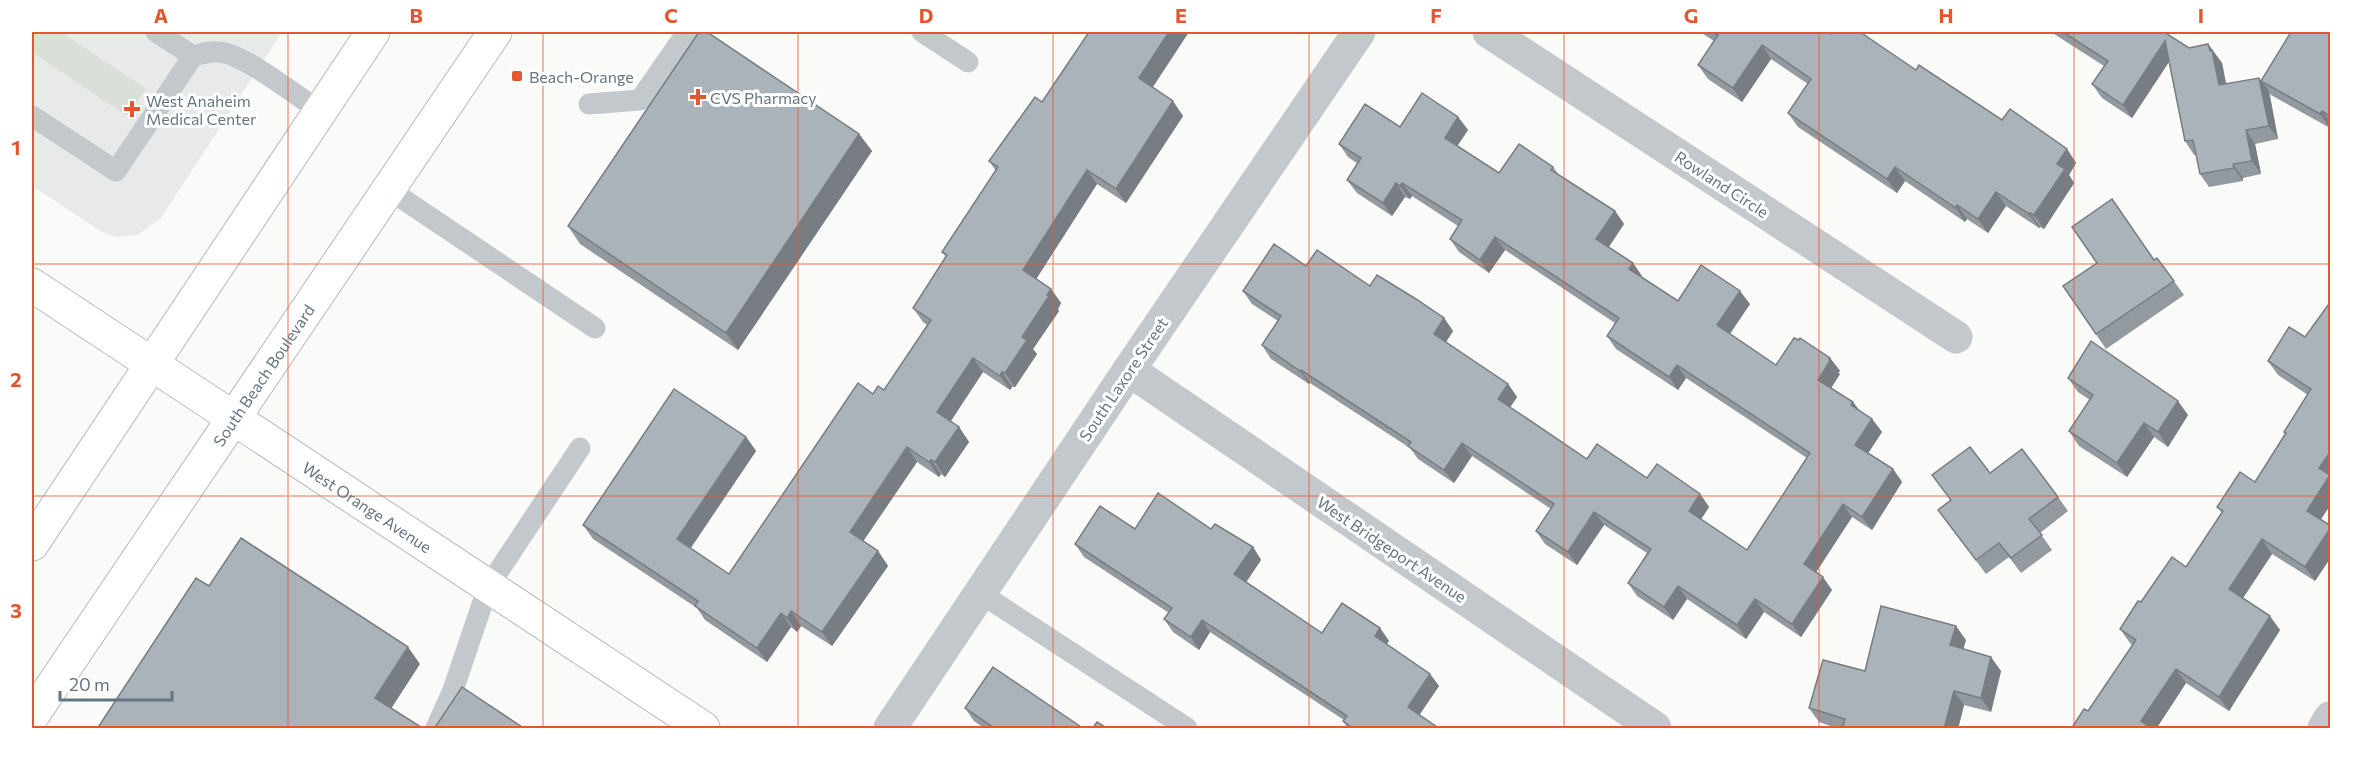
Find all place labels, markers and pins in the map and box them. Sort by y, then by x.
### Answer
place label: Beach-Orange [529,67,634,86]
marker: Beach-Orange [510,69,524,83]
place label: CVS Pharmacy [710,88,817,107]
marker: CVS Pharmacy [691,90,705,104]
place label: West Anaheim Medical Center [146,91,257,128]
marker: West Anaheim Medical Center [123,100,141,118]

